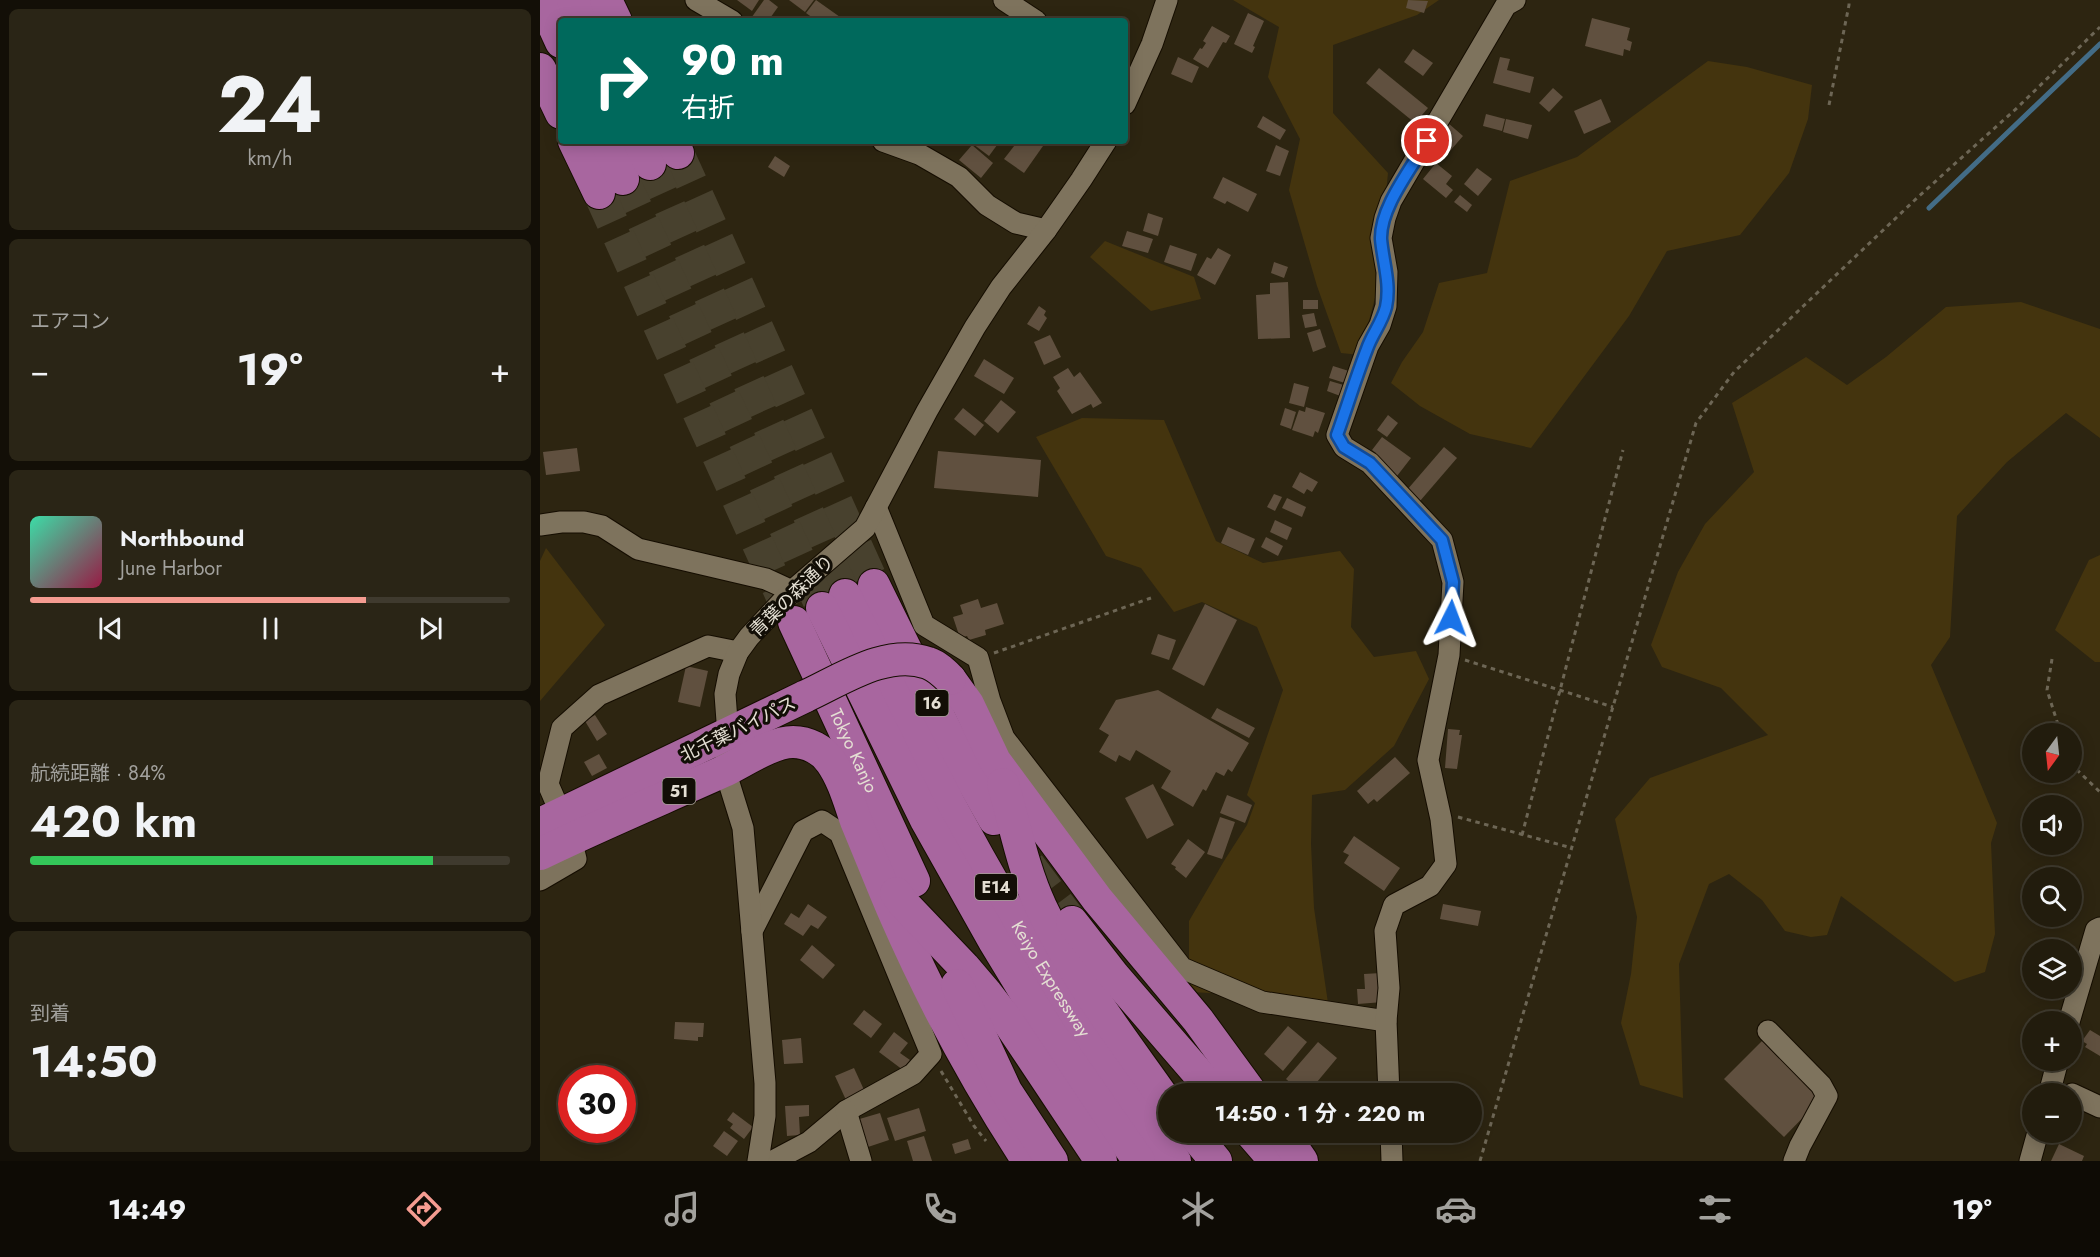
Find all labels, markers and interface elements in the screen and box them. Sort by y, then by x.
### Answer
text: 90 m [681,30,784,91]
icon: right [582,42,660,120]
text: 24 [217,49,323,161]
text: 右折 [681,88,735,127]
pin [1401,115,1452,166]
icon: arrive [1410,124,1443,157]
text: km/h [247,144,293,173]
text: エアコン [30,307,110,336]
text: 19° [236,337,303,402]
text: − [30,347,49,394]
text: + [490,347,510,394]
text: Northbound [120,522,244,554]
street label: 青葉の森通り [744,549,840,643]
text: June Harbor [120,554,222,583]
position arrow [1419,586,1483,650]
icon: previous [94,612,127,645]
icon: pause [254,612,287,645]
icon: next [414,612,447,645]
street label: 北千葉バイパス [676,690,800,768]
road number: 16 [916,690,948,716]
street label: Tokyo Kanjo [823,704,885,797]
north arrow [2022,723,2082,783]
map controls [2022,723,2082,1143]
text: 航続距離 · 84% [30,759,166,788]
road number: 51 [662,778,696,804]
text: 420 km [30,789,197,854]
button: sound [2022,795,2082,855]
button: search [2022,867,2082,927]
road number: E14 [975,874,1017,900]
street label: Keiyo Expressway [1005,916,1097,1042]
button: layers [2022,939,2082,999]
text: 到着 [30,999,70,1028]
button: + [2022,1011,2082,1071]
text: 14:50 [30,1029,158,1094]
speed limit sign: 30 [558,1065,636,1143]
button: − [2022,1083,2082,1143]
text: 14:50 · 1 分 · 220 m [1215,1097,1425,1129]
icon: directions [403,1188,445,1230]
icon: music [661,1188,703,1230]
icon: phone [919,1188,961,1230]
icon: climate [1177,1188,1219,1230]
icon: car [1435,1188,1477,1230]
icon: filters [1694,1188,1736,1230]
text: 14:49 [108,1190,186,1229]
text: 19° [1952,1190,1992,1229]

